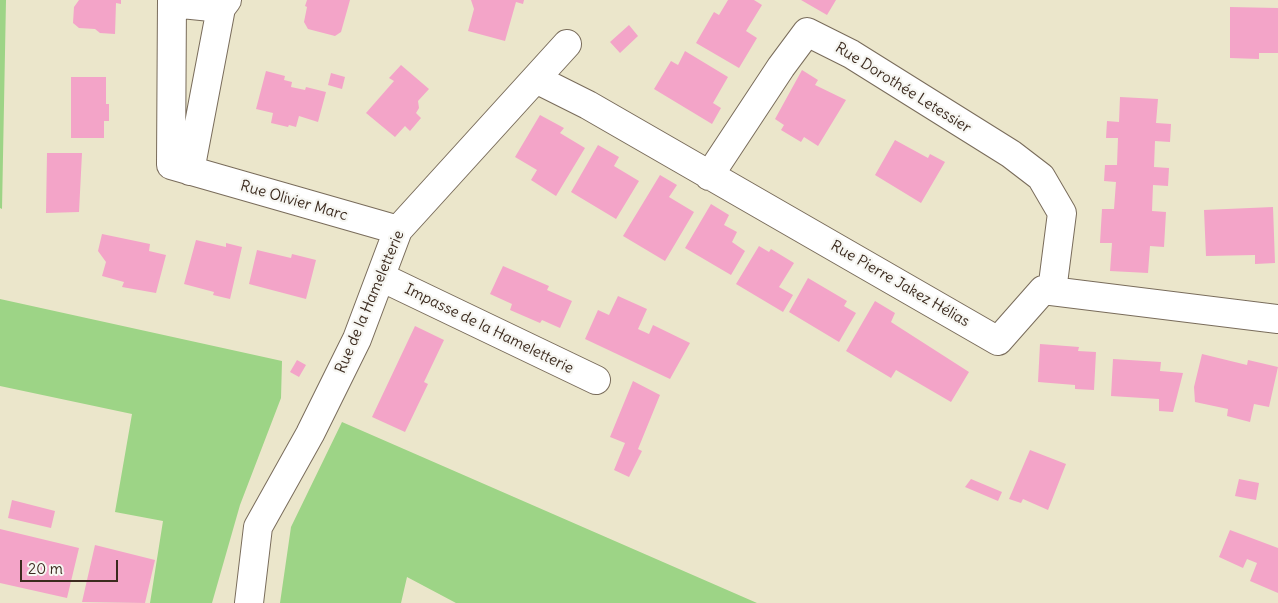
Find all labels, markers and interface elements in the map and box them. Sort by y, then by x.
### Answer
street label: Rue Dorothée Letessier [832,39,974,137]
street label: Rue Olivier Marc [238,177,350,225]
street label: Rue de la Hameletterie [332,228,408,376]
street label: Rue Pierre Jakez Hélias [827,237,973,331]
street label: Impasse de la Hameletterie [402,280,576,378]
scale bar [22,550,120,582]
text: 20 m [28,559,63,578]

